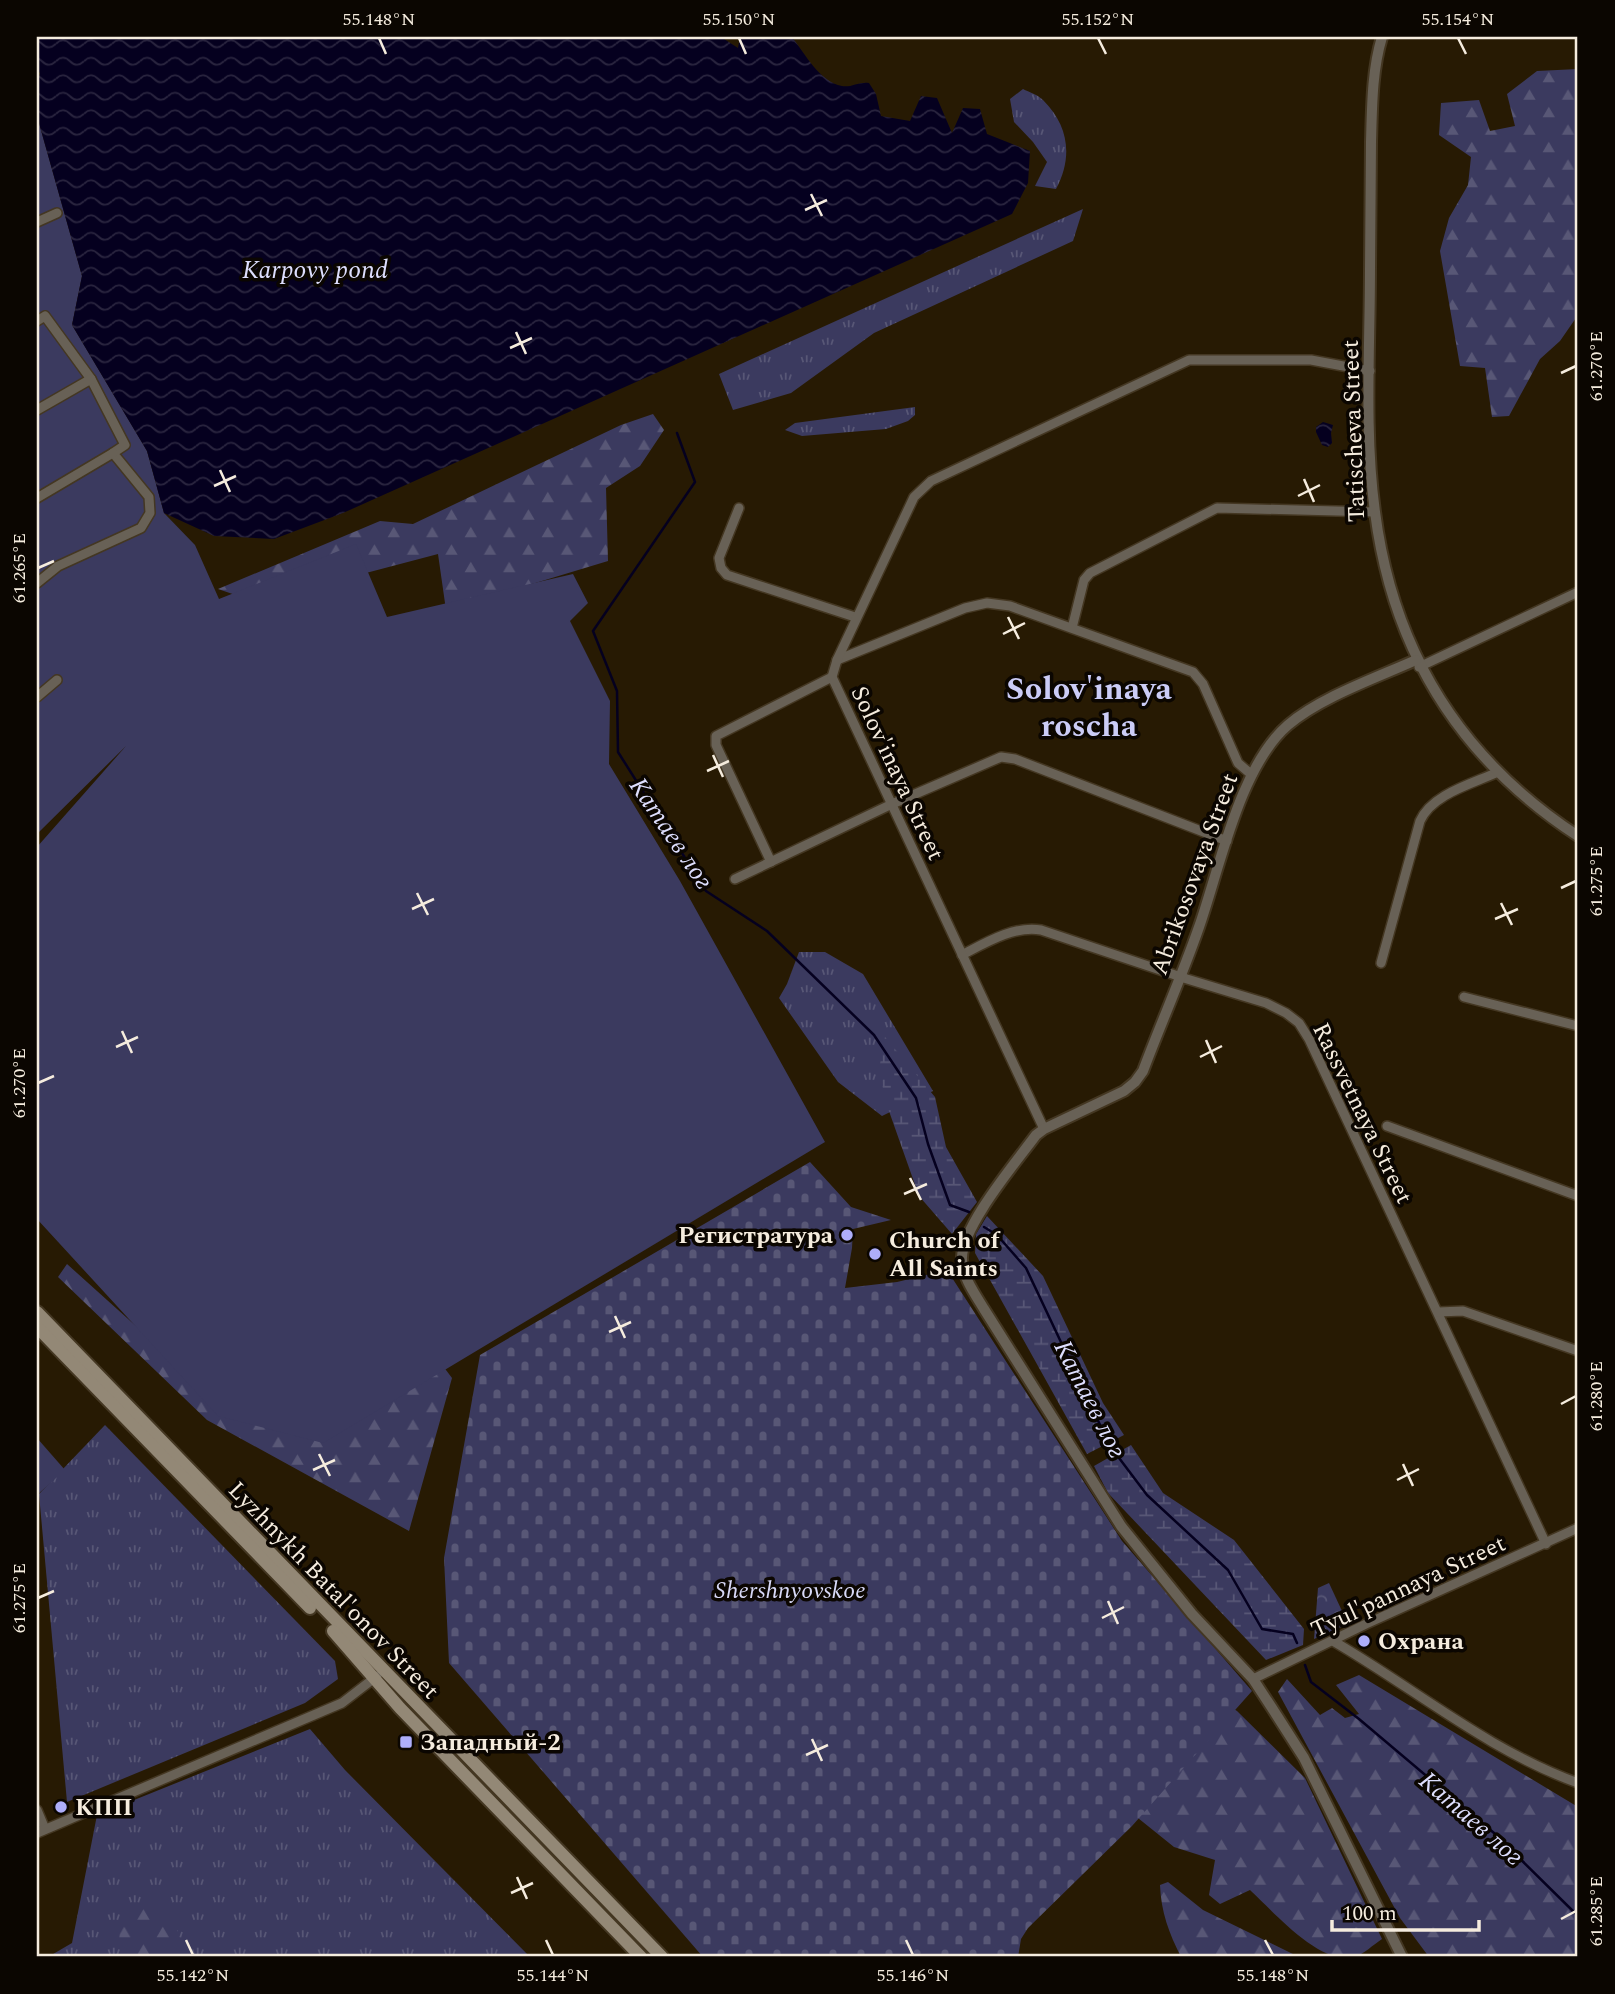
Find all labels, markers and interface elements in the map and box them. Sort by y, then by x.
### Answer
text: 55.148°N [343,6,415,33]
text: 55.150°N [703,6,775,33]
text: 55.152°N [1062,6,1134,33]
text: 55.154°N [1422,6,1494,33]
water label: Karpovy pond [242,250,388,290]
text: 61.270°E [1583,331,1610,401]
street label: Tatischeva Street [1333,339,1375,523]
text: 61.265°E [6,533,33,603]
district label: Solov'inaya roscha [1006,665,1172,751]
street label: Solov'inaya Street [841,680,953,867]
street label: Abrikosovaya Street [1142,768,1248,980]
water label: Катаев лог [619,769,724,898]
text: 61.275°E [1583,846,1610,916]
street label: Rassvetnaya Street [1303,1017,1422,1210]
text: 61.270°E [6,1048,33,1118]
place label: Регистратура [678,1218,834,1254]
place label: Church of All Saints [889,1223,1002,1287]
marker: Регистратура [839,1227,855,1243]
marker: Church of All Saints [867,1246,883,1262]
water label: Катаев лог [1043,1333,1137,1466]
text: 61.280°E [1583,1361,1610,1431]
street label: Lyzhnykh Batal'onov Street [219,1473,447,1708]
street label: Tyul'pannaya Street [1305,1526,1512,1648]
text: 61.275°E [6,1563,33,1633]
park label: Shershnyovskoe [714,1573,866,1609]
place label: Охрана [1378,1624,1465,1660]
marker: Охрана [1356,1633,1372,1649]
place label: Западный-2 [420,1725,561,1761]
marker: Западный-2 [398,1734,414,1750]
water label: Катаев лог [1410,1762,1533,1876]
place label: КПП [75,1790,133,1826]
marker: КПП [53,1799,69,1815]
text: 61.285°E [1583,1876,1610,1946]
scale bar [1332,1889,1478,1933]
text: 100 m [1342,1898,1397,1930]
text: 55.142°N [157,1962,229,1989]
text: 55.144°N [517,1962,589,1989]
text: 55.146°N [877,1962,949,1989]
text: 55.148°N [1237,1962,1309,1989]

